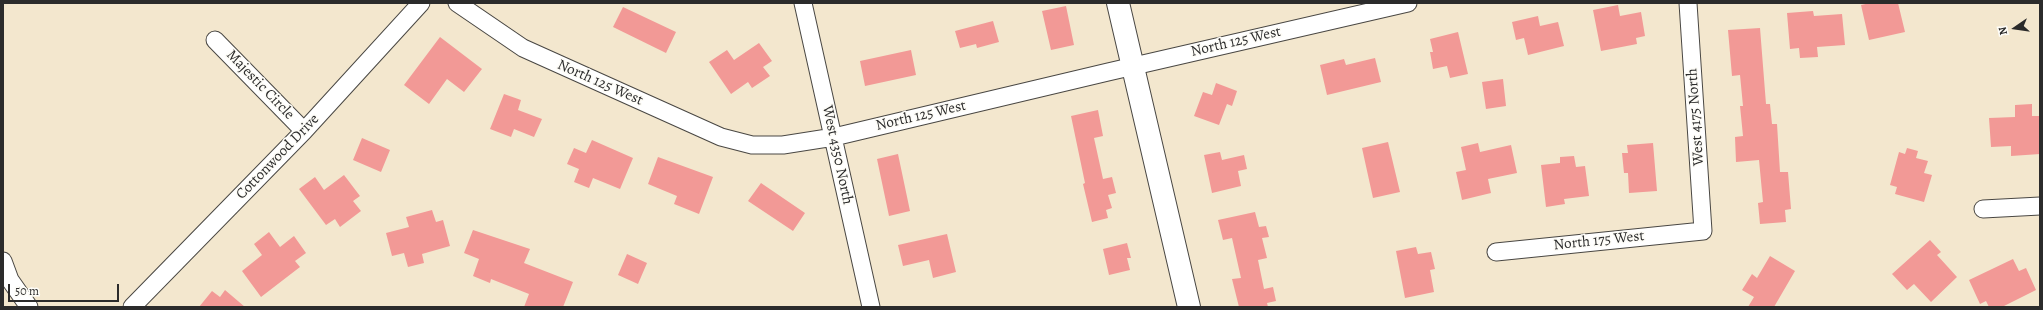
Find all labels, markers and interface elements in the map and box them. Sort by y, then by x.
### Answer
north arrow [1995,8,2035,48]
street label: North 125 West [1189,23,1283,61]
text: N [1995,25,2011,36]
street label: Majestic Circle [222,46,298,124]
street label: North 125 West [554,56,646,110]
street label: West 4175 North [1684,68,1708,166]
street label: North 125 West [874,97,968,135]
street label: West 4350 North [818,104,856,206]
street label: Cottonwood Drive [233,111,323,203]
street label: North 175 West [1553,227,1645,255]
scale bar [10,276,121,302]
text: 50 m [15,283,39,299]

